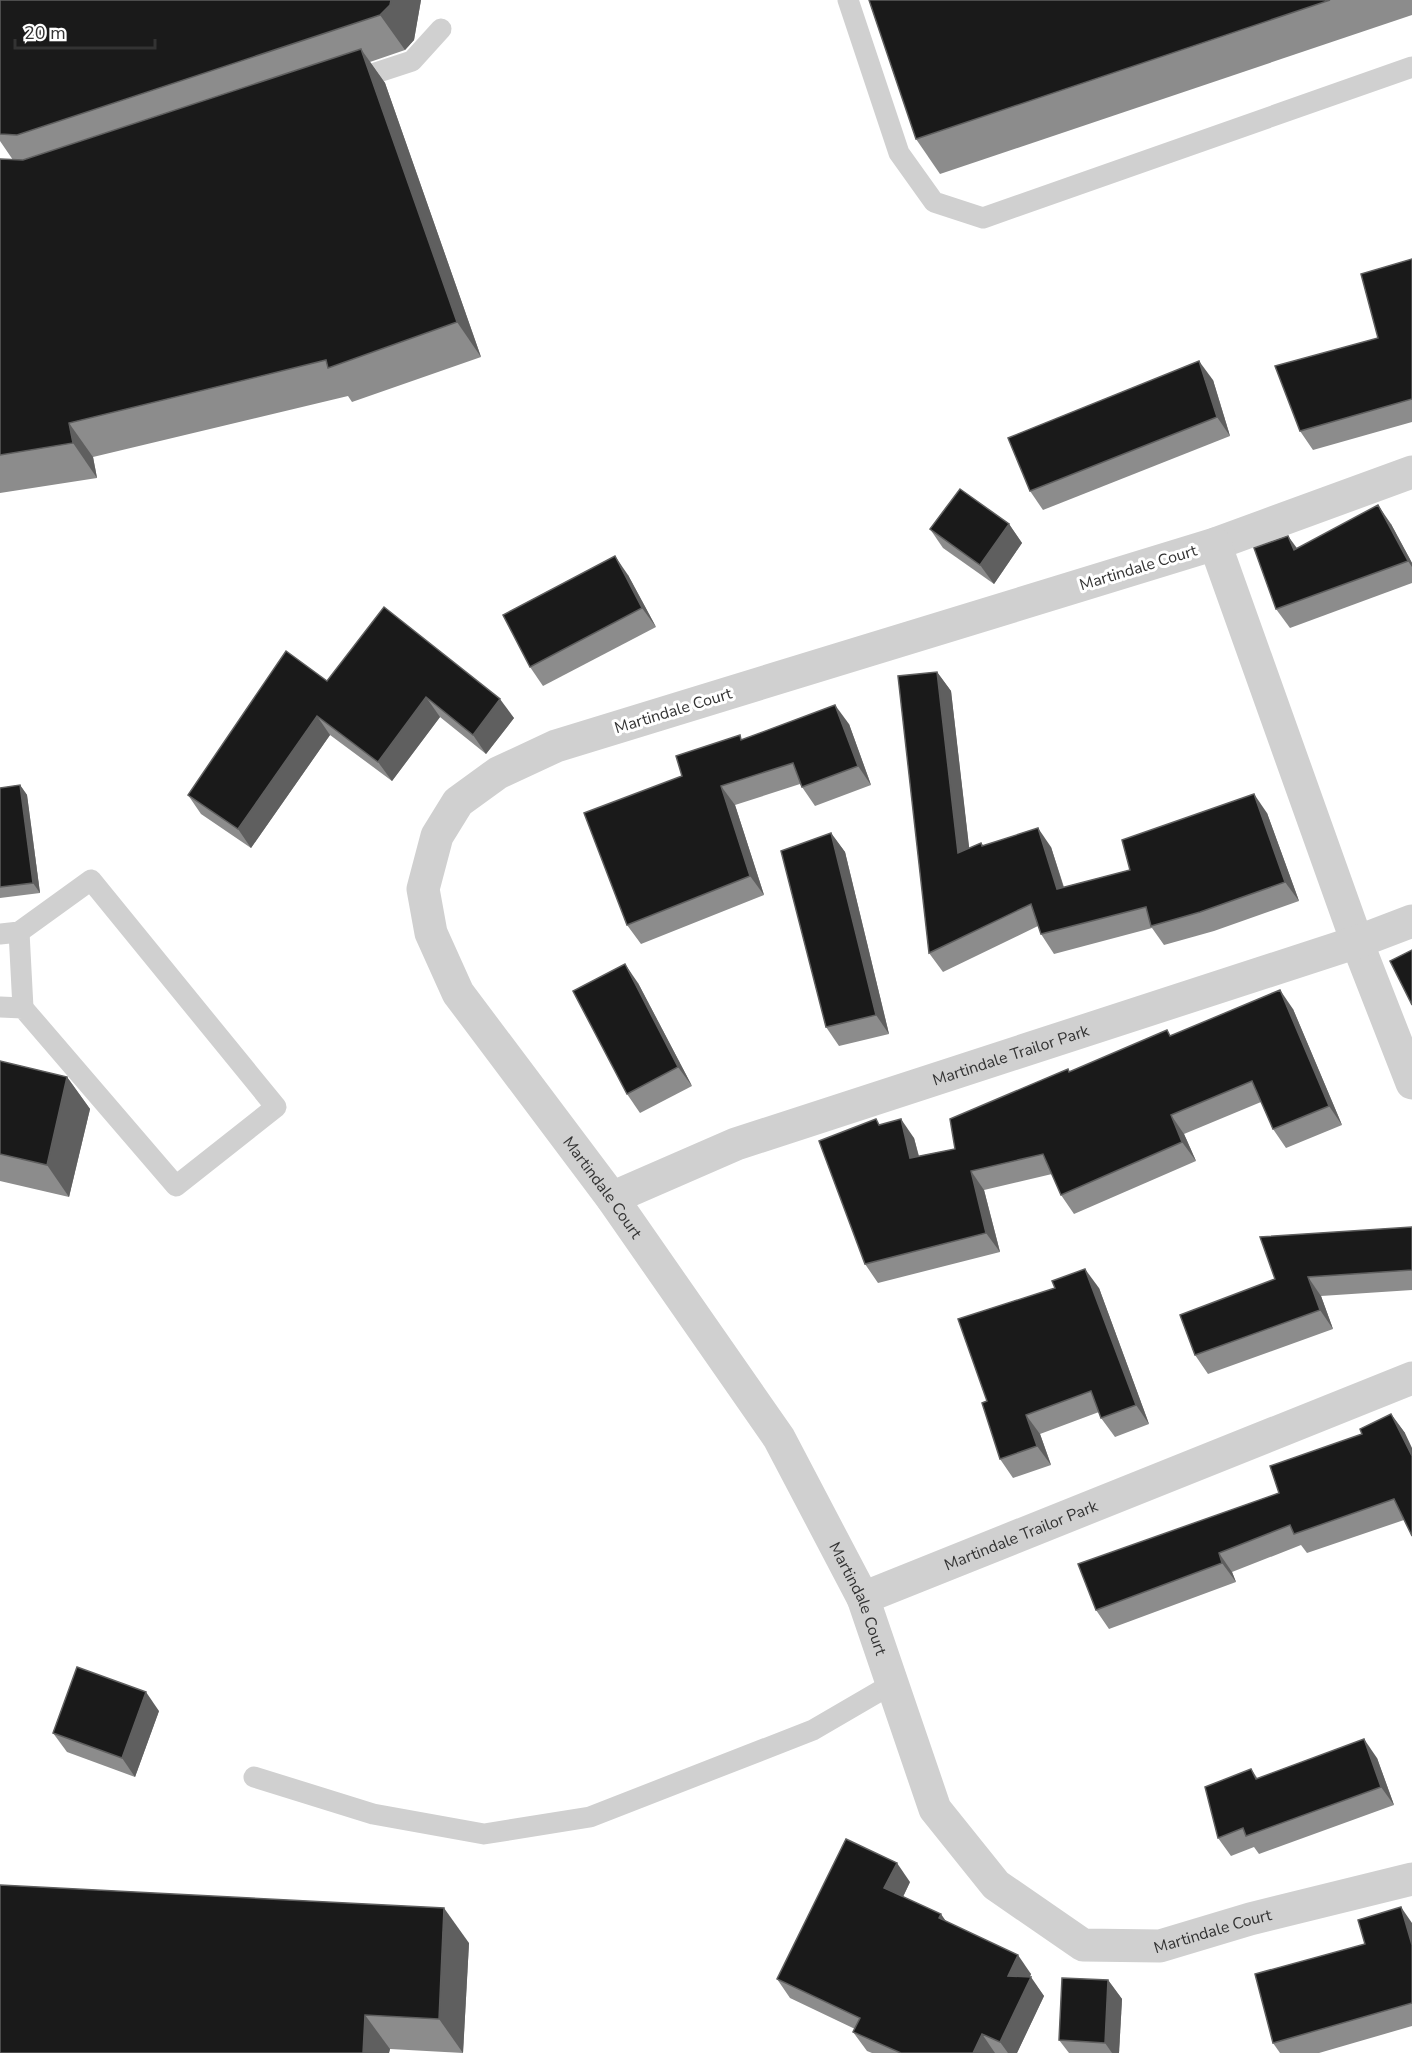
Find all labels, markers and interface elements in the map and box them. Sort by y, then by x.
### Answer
scale bar [15,12,154,50]
text: 20 m [24,21,66,45]
street label: Martindale Court [1077,540,1200,596]
street label: Martindale Court [612,683,735,739]
street label: Martindale Trailor Park [930,1020,1093,1091]
street label: Martindale Court [557,1132,647,1244]
street label: Martindale Trailor Park [941,1495,1102,1576]
street label: Martindale Court [824,1538,892,1659]
street label: Martindale Court [1151,1904,1274,1959]

